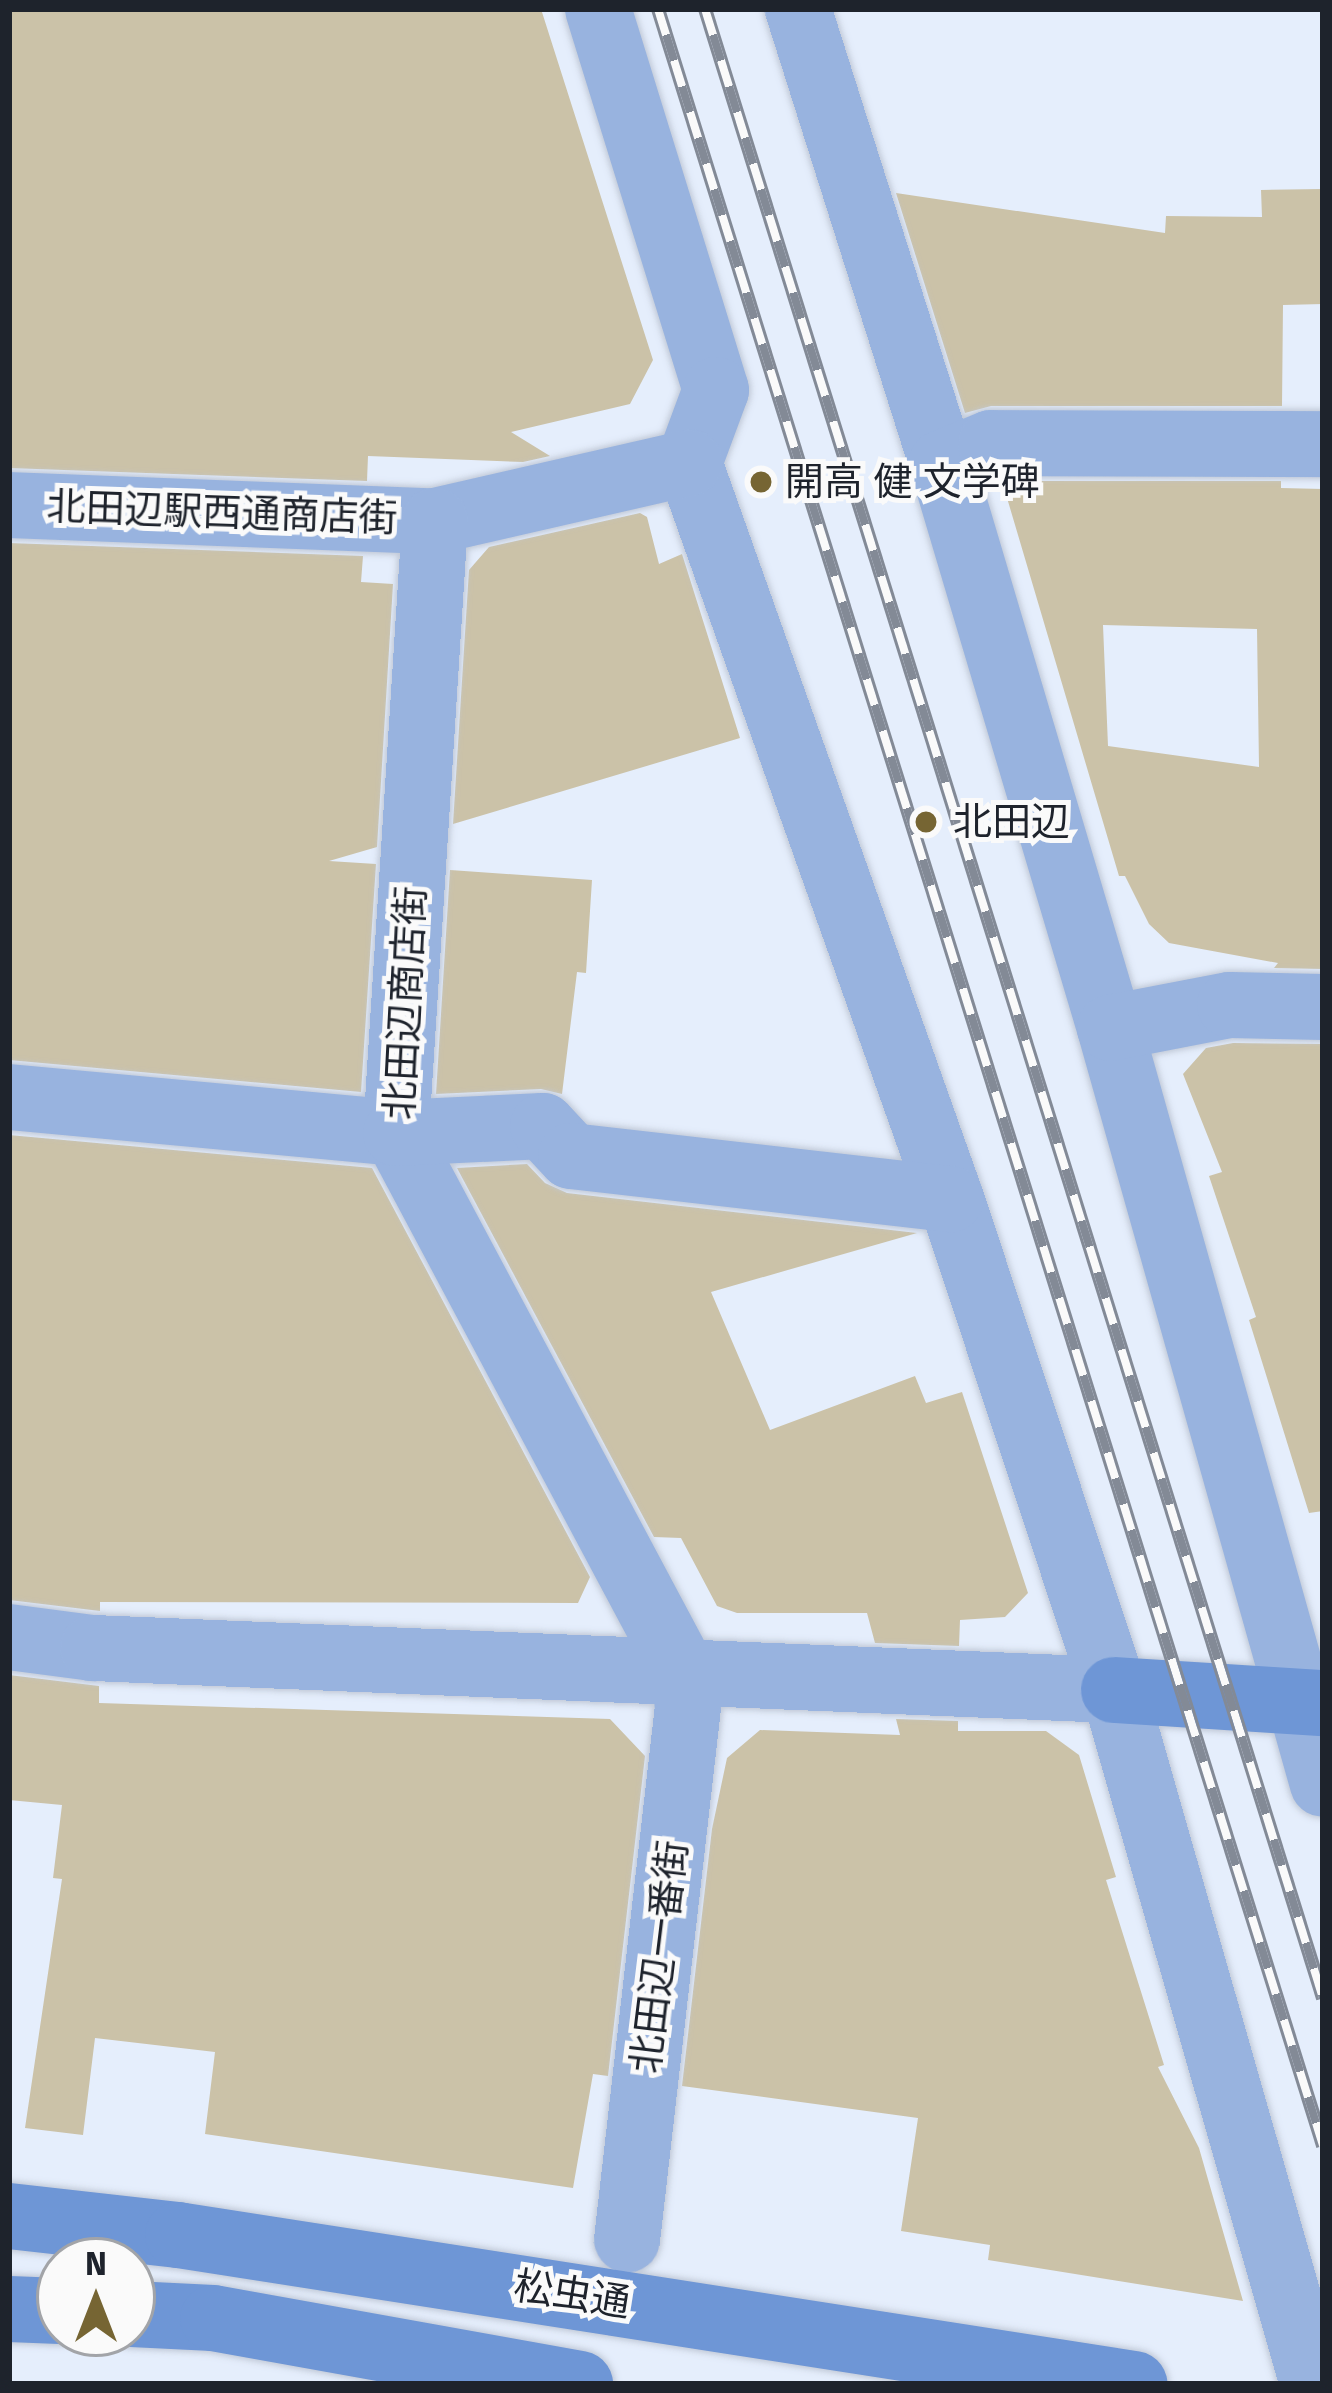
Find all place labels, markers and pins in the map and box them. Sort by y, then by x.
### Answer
place label: 開高 健 文学碑 [785,459,1040,505]
marker: 開高 健 文学碑 [748,469,774,495]
place label: 北田辺 [953,799,1070,845]
marker: 北田辺 [910,806,942,838]

